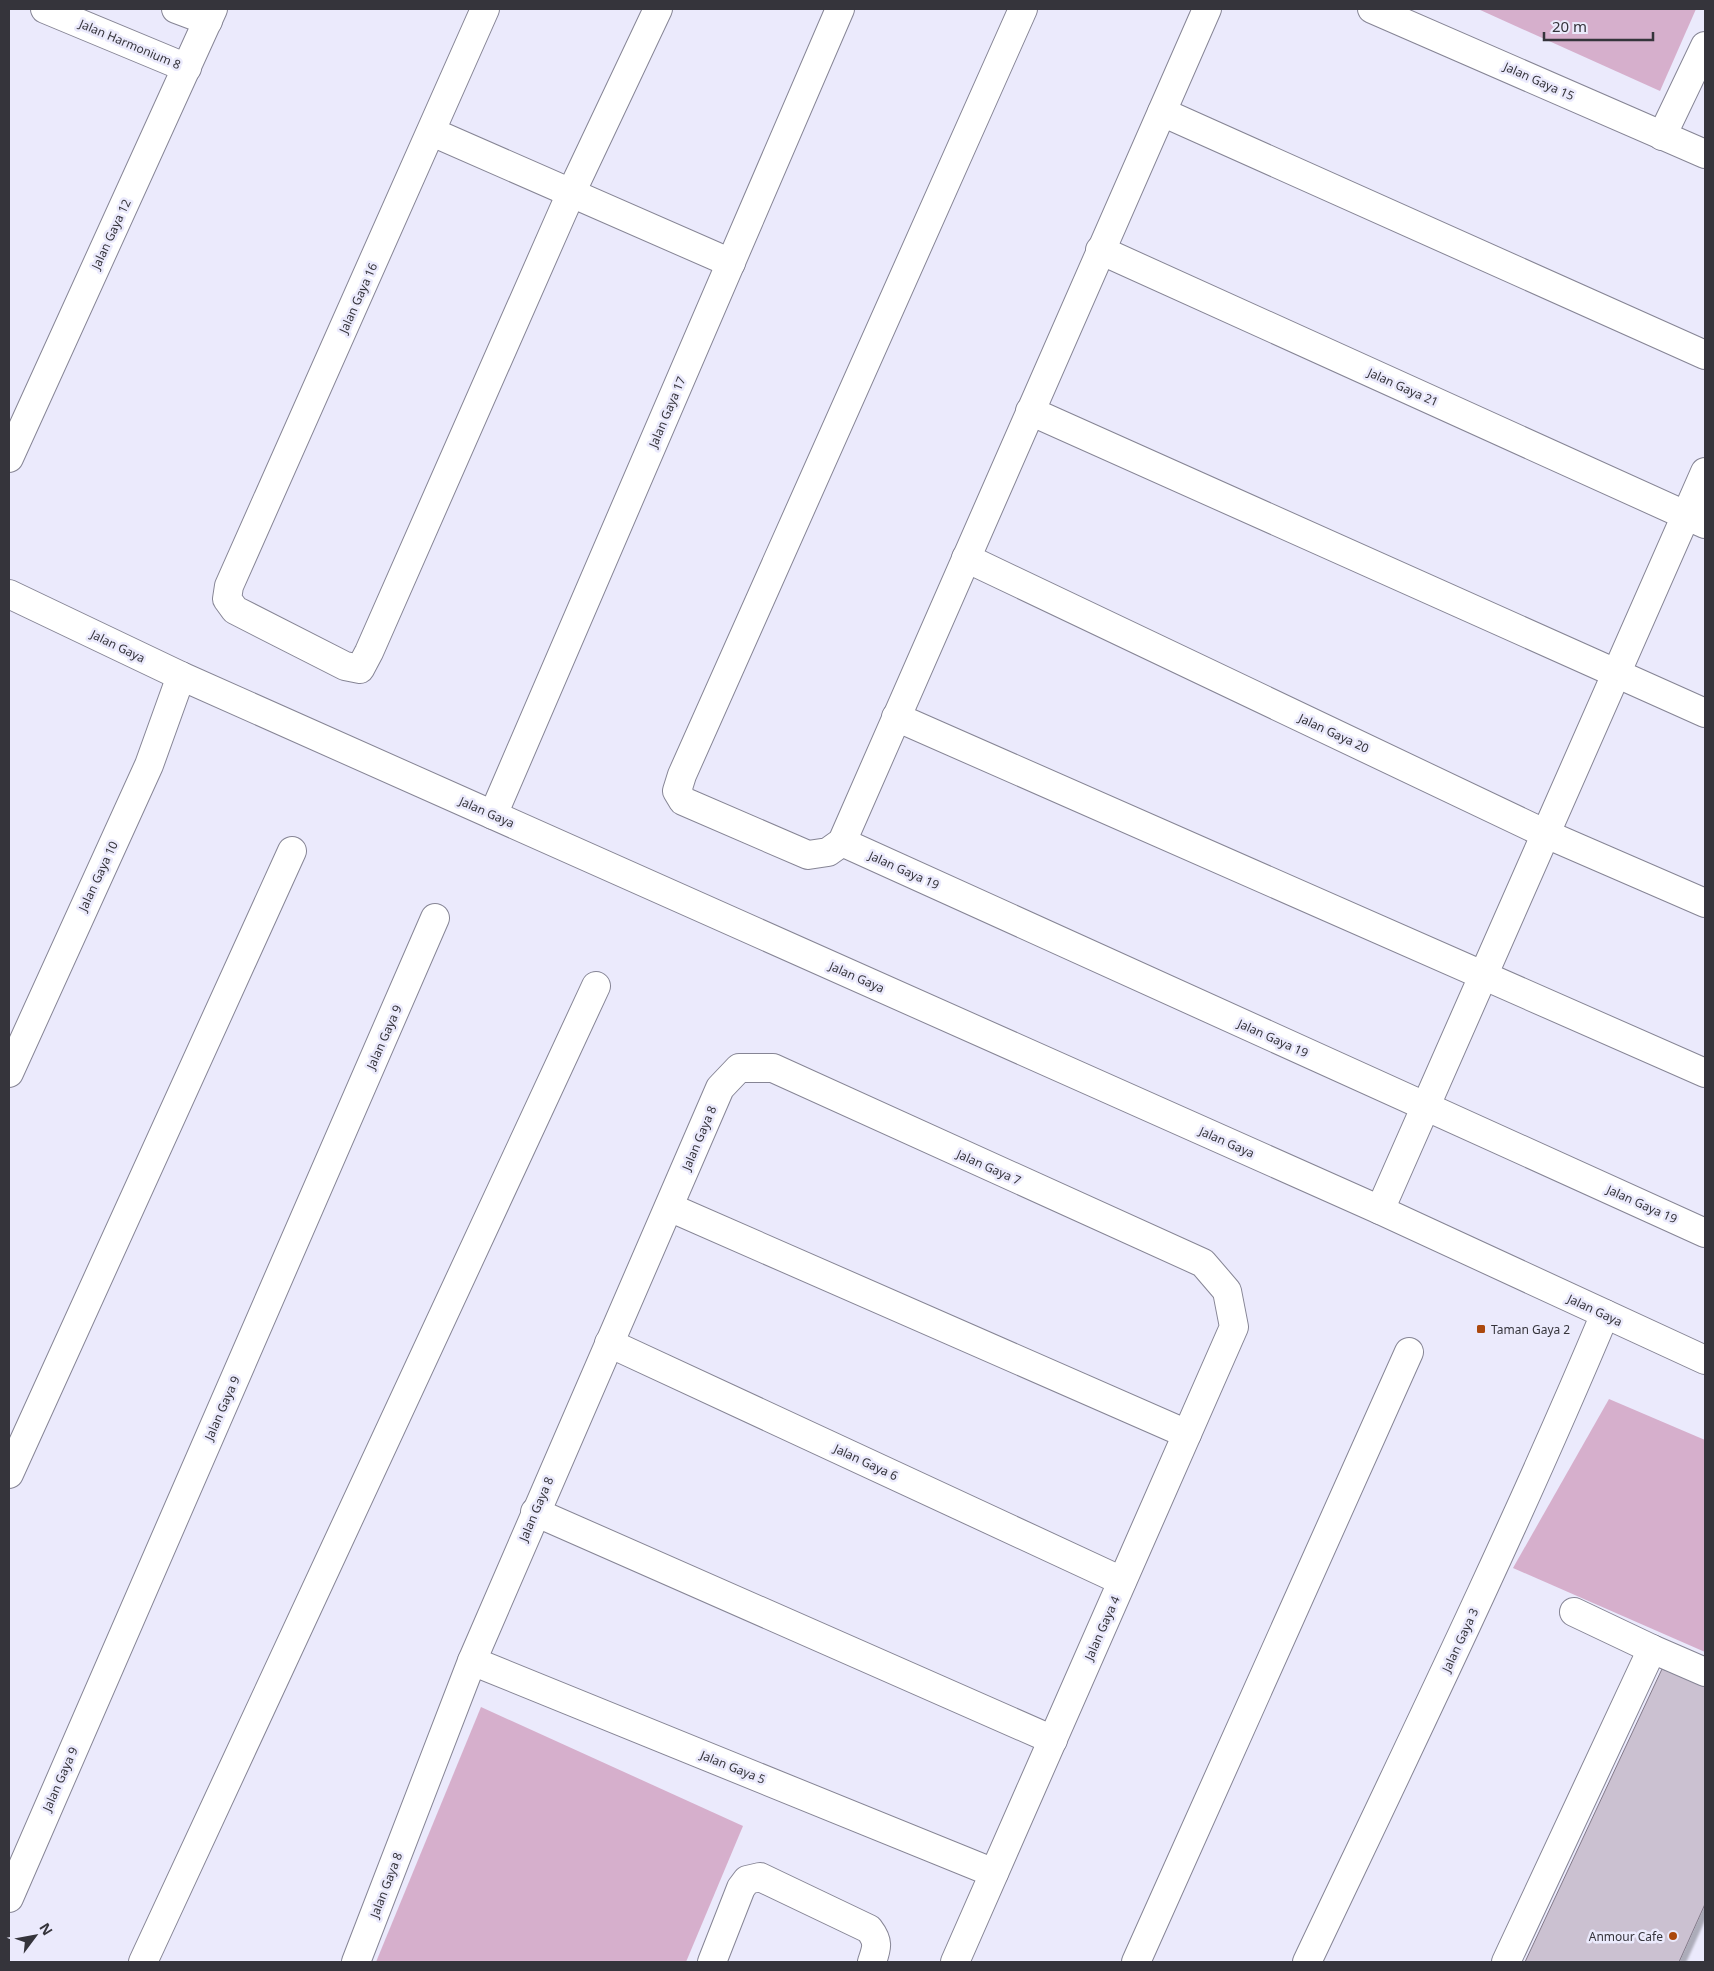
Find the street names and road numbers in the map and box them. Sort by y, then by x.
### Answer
street label: Jalan Harmonium 8 [76,15,183,73]
street label: Jalan Gaya 15 [1500,57,1577,104]
street label: Jalan Gaya 12 [87,196,135,273]
street label: Jalan Gaya 16 [334,260,381,337]
street label: Jalan Gaya 21 [1364,363,1441,410]
street label: Jalan Gaya 17 [644,374,690,451]
street label: Jalan Gaya [87,625,148,667]
street label: Jalan Gaya 20 [1295,709,1372,757]
street label: Jalan Gaya [456,792,517,832]
street label: Jalan Gaya 10 [74,838,122,915]
street label: Jalan Gaya 19 [865,846,942,893]
street label: Jalan Gaya [826,957,887,997]
street label: Jalan Gaya 9 [362,1002,406,1073]
street label: Jalan Gaya 19 [1234,1014,1311,1061]
street label: Jalan Gaya 8 [677,1103,720,1174]
street label: Jalan Gaya [1196,1122,1257,1162]
street label: Jalan Gaya 7 [953,1145,1024,1189]
street label: Jalan Gaya 19 [1603,1180,1680,1227]
street label: Jalan Gaya [1564,1289,1625,1330]
street label: Jalan Gaya 9 [200,1373,244,1444]
street label: Jalan Gaya 6 [830,1439,901,1484]
street label: Jalan Gaya 8 [514,1474,557,1545]
street label: Jalan Gaya 4 [1080,1593,1124,1664]
street label: Jalan Gaya 3 [1437,1605,1482,1676]
street label: Jalan Gaya 9 [38,1744,82,1815]
street label: Jalan Gaya 5 [697,1746,768,1788]
street label: Jalan Gaya 8 [365,1850,406,1921]

